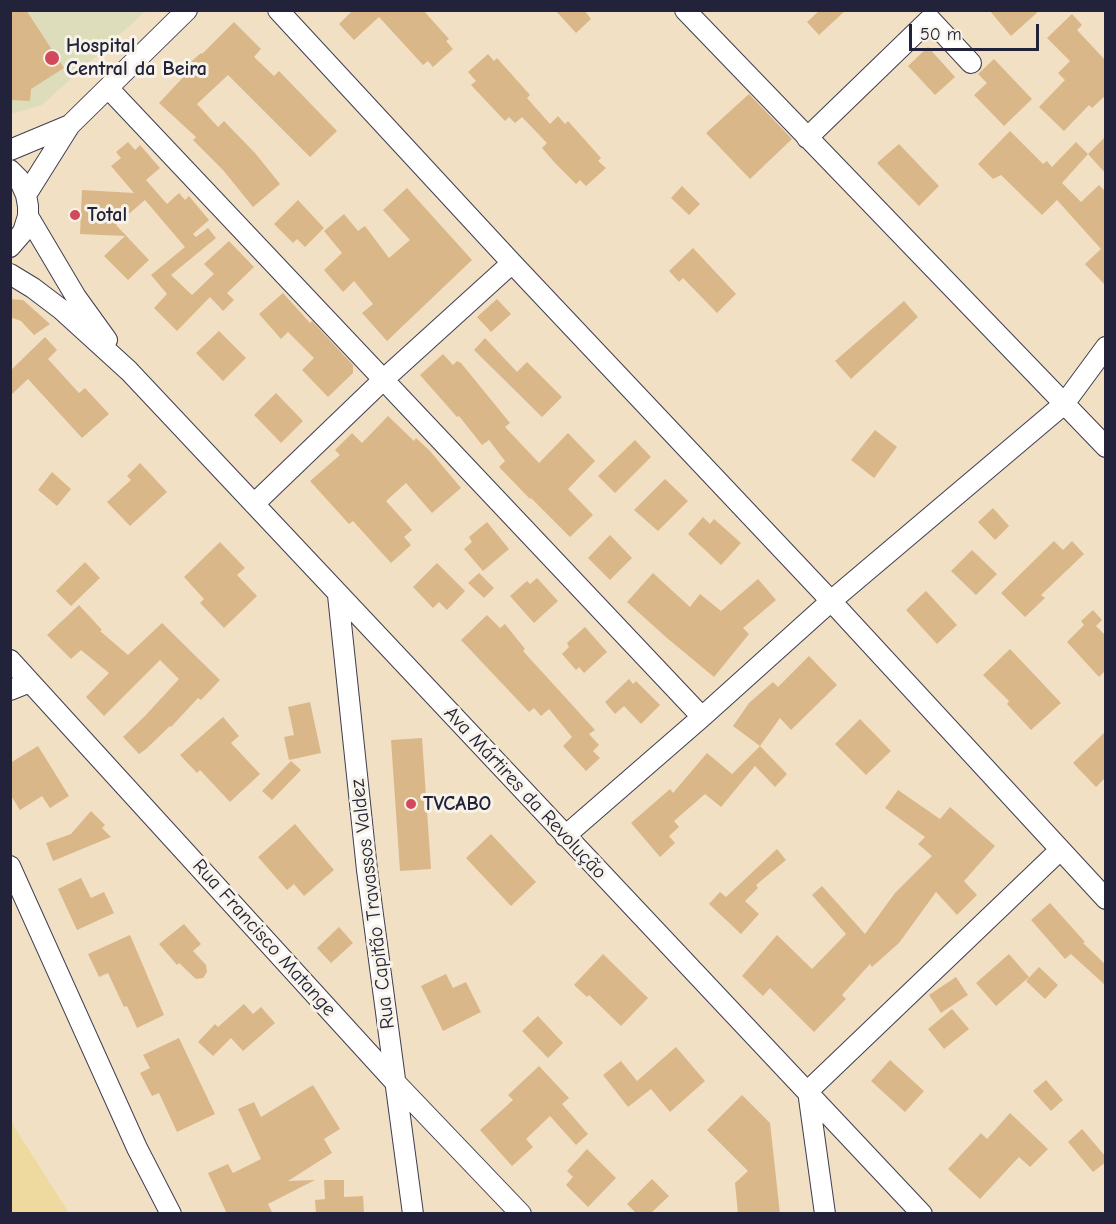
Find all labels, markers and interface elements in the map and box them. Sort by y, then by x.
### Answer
scale bar [912,12,1042,50]
text: 50 m [920,24,962,45]
place label: Hospital Central da Beira [66,34,207,81]
marker: Hospital Central da Beira [43,49,61,67]
place label: Total [87,203,127,227]
marker: Total [68,208,82,222]
street label: Ava Mártires da Revolução [439,702,611,884]
street label: Rua Capitão Travassos Valdez [346,778,400,1030]
place label: TVCABO [423,792,491,816]
marker: TVCABO [404,797,418,811]
street label: Rua Francisco Matange [187,854,341,1022]

